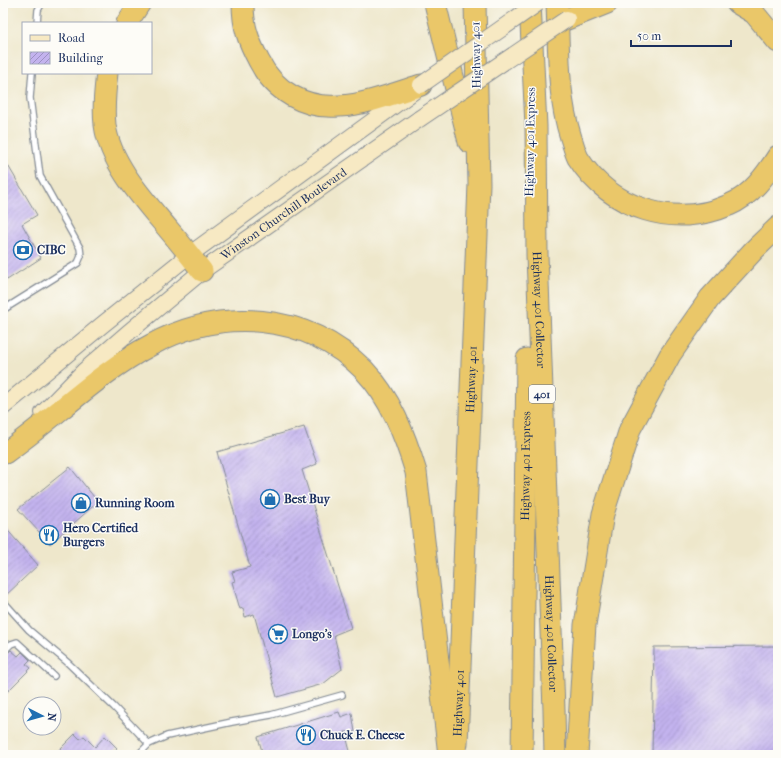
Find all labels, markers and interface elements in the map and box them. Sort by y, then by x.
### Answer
street label: Highway 401 [468,21,484,89]
legend [22,22,152,74]
scale bar [631,22,731,48]
text: 50 m [637,29,661,43]
text: Road [58,31,85,45]
text: Building [58,51,103,65]
street label: Highway 401 Express [522,87,538,197]
street label: Winston Churchill Boulevard [217,165,350,263]
bank icon: CIBC [12,239,34,261]
place label: CIBC [37,243,66,257]
street label: Highway 401 Collector [530,251,548,369]
street label: Highway 401 [463,346,480,413]
road number: 401 [529,385,555,403]
street label: Highway 401 Express [518,411,533,521]
shop icon: Best Buy [259,488,281,510]
shop icon: Running Room [70,492,92,514]
place label: Best Buy [284,492,330,507]
place label: Running Room [95,496,175,511]
place label: Hero Certified Burgers [63,521,139,550]
restaurant icon: Hero Certified Burgers [38,524,60,546]
street label: Highway 401 Collector [542,575,560,693]
supermarket icon: Longo's [267,623,289,645]
place label: Longo's [292,627,332,642]
street label: Highway 401 [450,669,467,737]
north arrow [22,696,62,736]
text: N [44,712,58,722]
restaurant icon: Chuck E. Cheese [295,724,317,746]
place label: Chuck E. Cheese [320,728,405,742]

